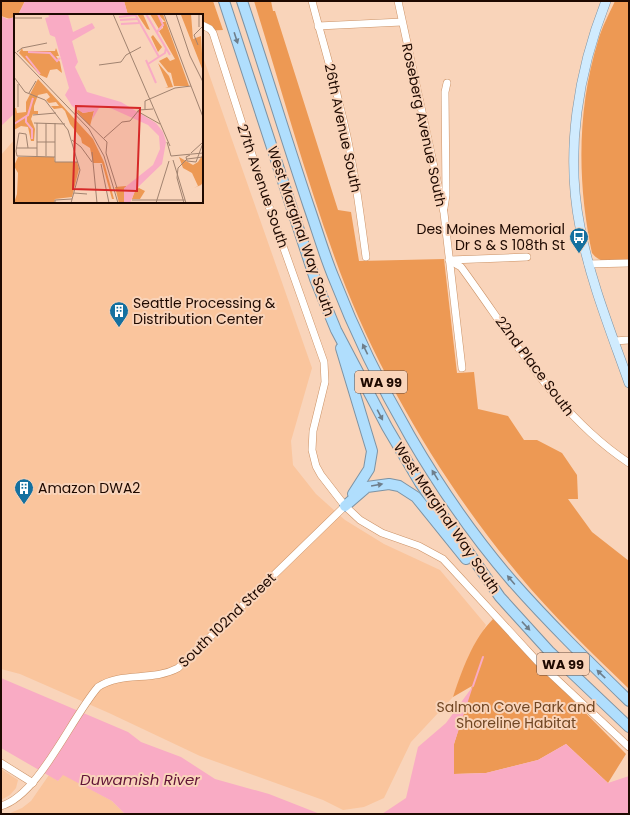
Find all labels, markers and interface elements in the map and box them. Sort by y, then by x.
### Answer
inset map [14,14,203,203]
one-way arrow [233,32,239,44]
street label: Roseberg Avenue South [397,41,451,209]
street label: 26th Avenue South [320,62,366,194]
street label: 27th Avenue South [232,121,294,251]
street label: West Marginal Way South [262,143,340,319]
place label: Des Moines Memorial Dr S & S 108th St [417,219,565,255]
bus stop icon: Des Moines Memorial Dr S & S 108th St [568,226,590,254]
place label: Seattle Processing & Distribution Center [133,293,276,329]
building icon: Seattle Processing & Distribution Center [108,300,130,328]
street label: 22nd Place South [491,312,579,420]
one-way arrow [362,343,368,355]
road number: WA 99 [355,371,407,393]
one-way arrow [377,409,383,420]
street label: West Marginal Way South [389,438,505,598]
one-way arrow [431,469,438,481]
building icon: Amazon DWA2 [13,477,35,505]
place label: Amazon DWA2 [38,478,140,498]
one-way arrow [370,482,383,488]
street label: South 102nd Street [174,568,280,672]
one-way arrow [507,574,516,585]
one-way arrow [521,621,531,631]
road number: WA 99 [537,653,589,675]
one-way arrow [596,669,606,679]
park label: Salmon Cove Park and Shoreline Habitat [437,697,595,733]
water label: Duwamish River [80,769,200,790]

